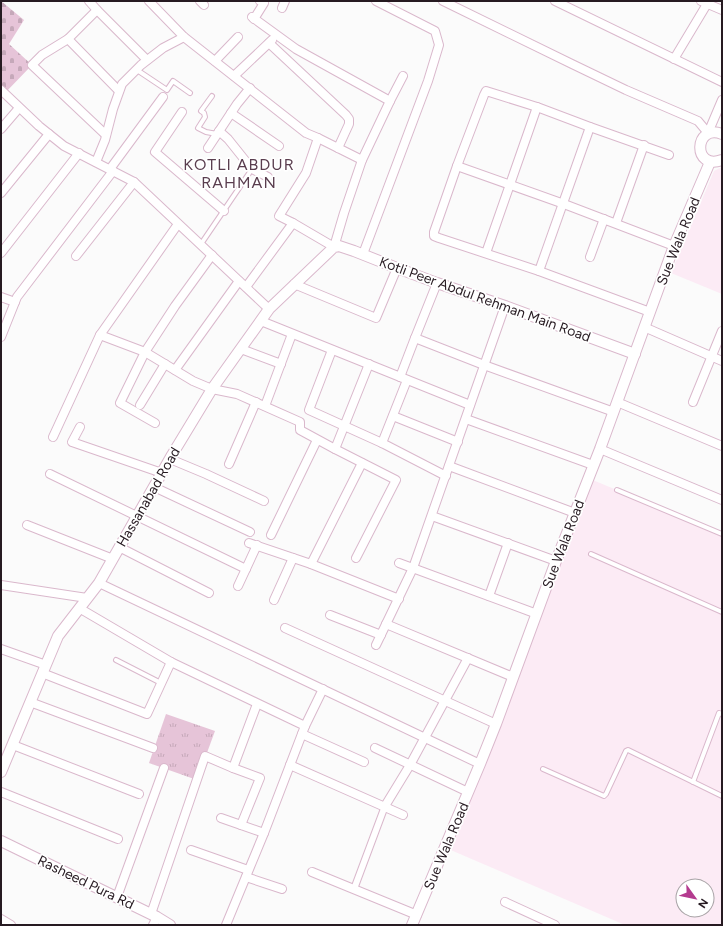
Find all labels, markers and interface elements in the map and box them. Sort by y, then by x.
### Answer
district label: KOTLI ABDUR RAHMAN [183,155,295,192]
street label: Sue Wala Road [653,195,704,288]
street label: Kotli Peer Abdul Rehman Main Road [377,253,593,346]
street label: Hassanabad Road [113,444,184,550]
street label: Sue Wala Road [539,498,588,591]
street label: Sue Wala Road [420,800,473,893]
street label: Rasheed Pura Rd [35,852,137,913]
north arrow [675,878,715,918]
text: N [695,896,711,910]

